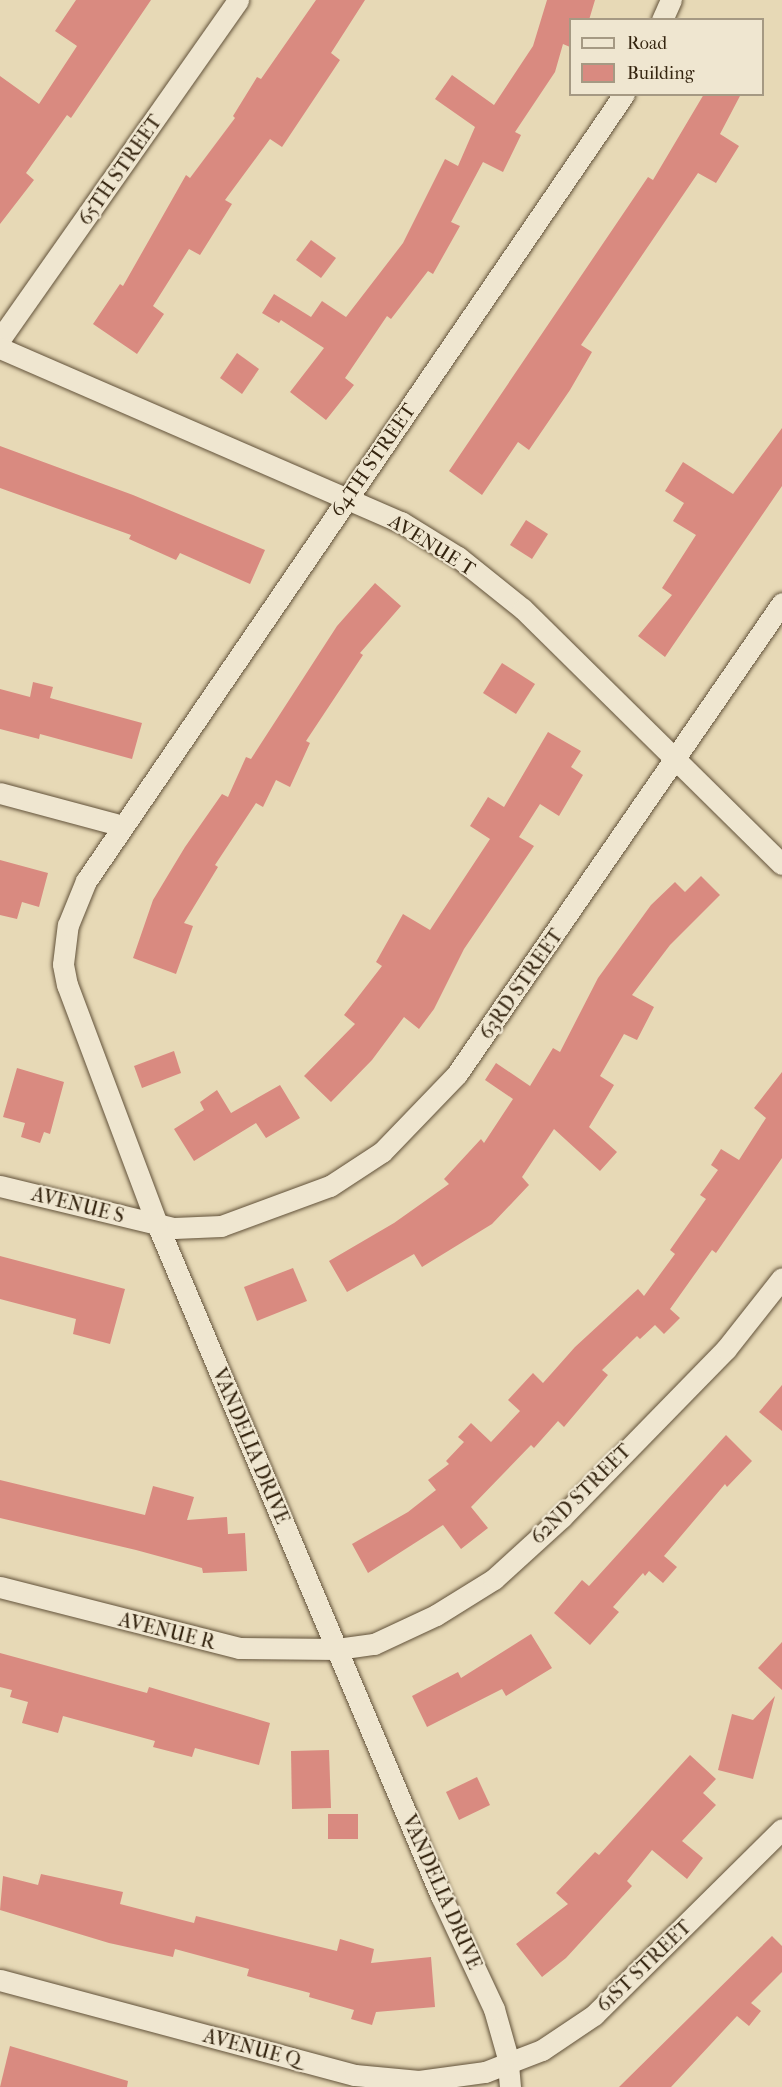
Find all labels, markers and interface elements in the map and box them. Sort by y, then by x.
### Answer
legend [569,18,764,96]
text: Road [627,33,667,54]
text: Building [627,63,694,84]
street label: 65TH STREET [73,110,167,230]
street label: 64TH STREET [325,399,421,521]
street label: AVENUE T [384,509,480,581]
street label: 63RD STREET [474,924,568,1044]
street label: AVENUE S [29,1182,127,1228]
street label: VANDELIA DRIVE [207,1364,295,1528]
street label: 62ND STREET [526,1439,636,1549]
street label: AVENUE R [116,1607,218,1655]
street label: VANDELIA DRIVE [397,1811,487,1973]
street label: 61ST STREET [592,1915,696,2017]
street label: AVENUE Q [201,2024,303,2072]

